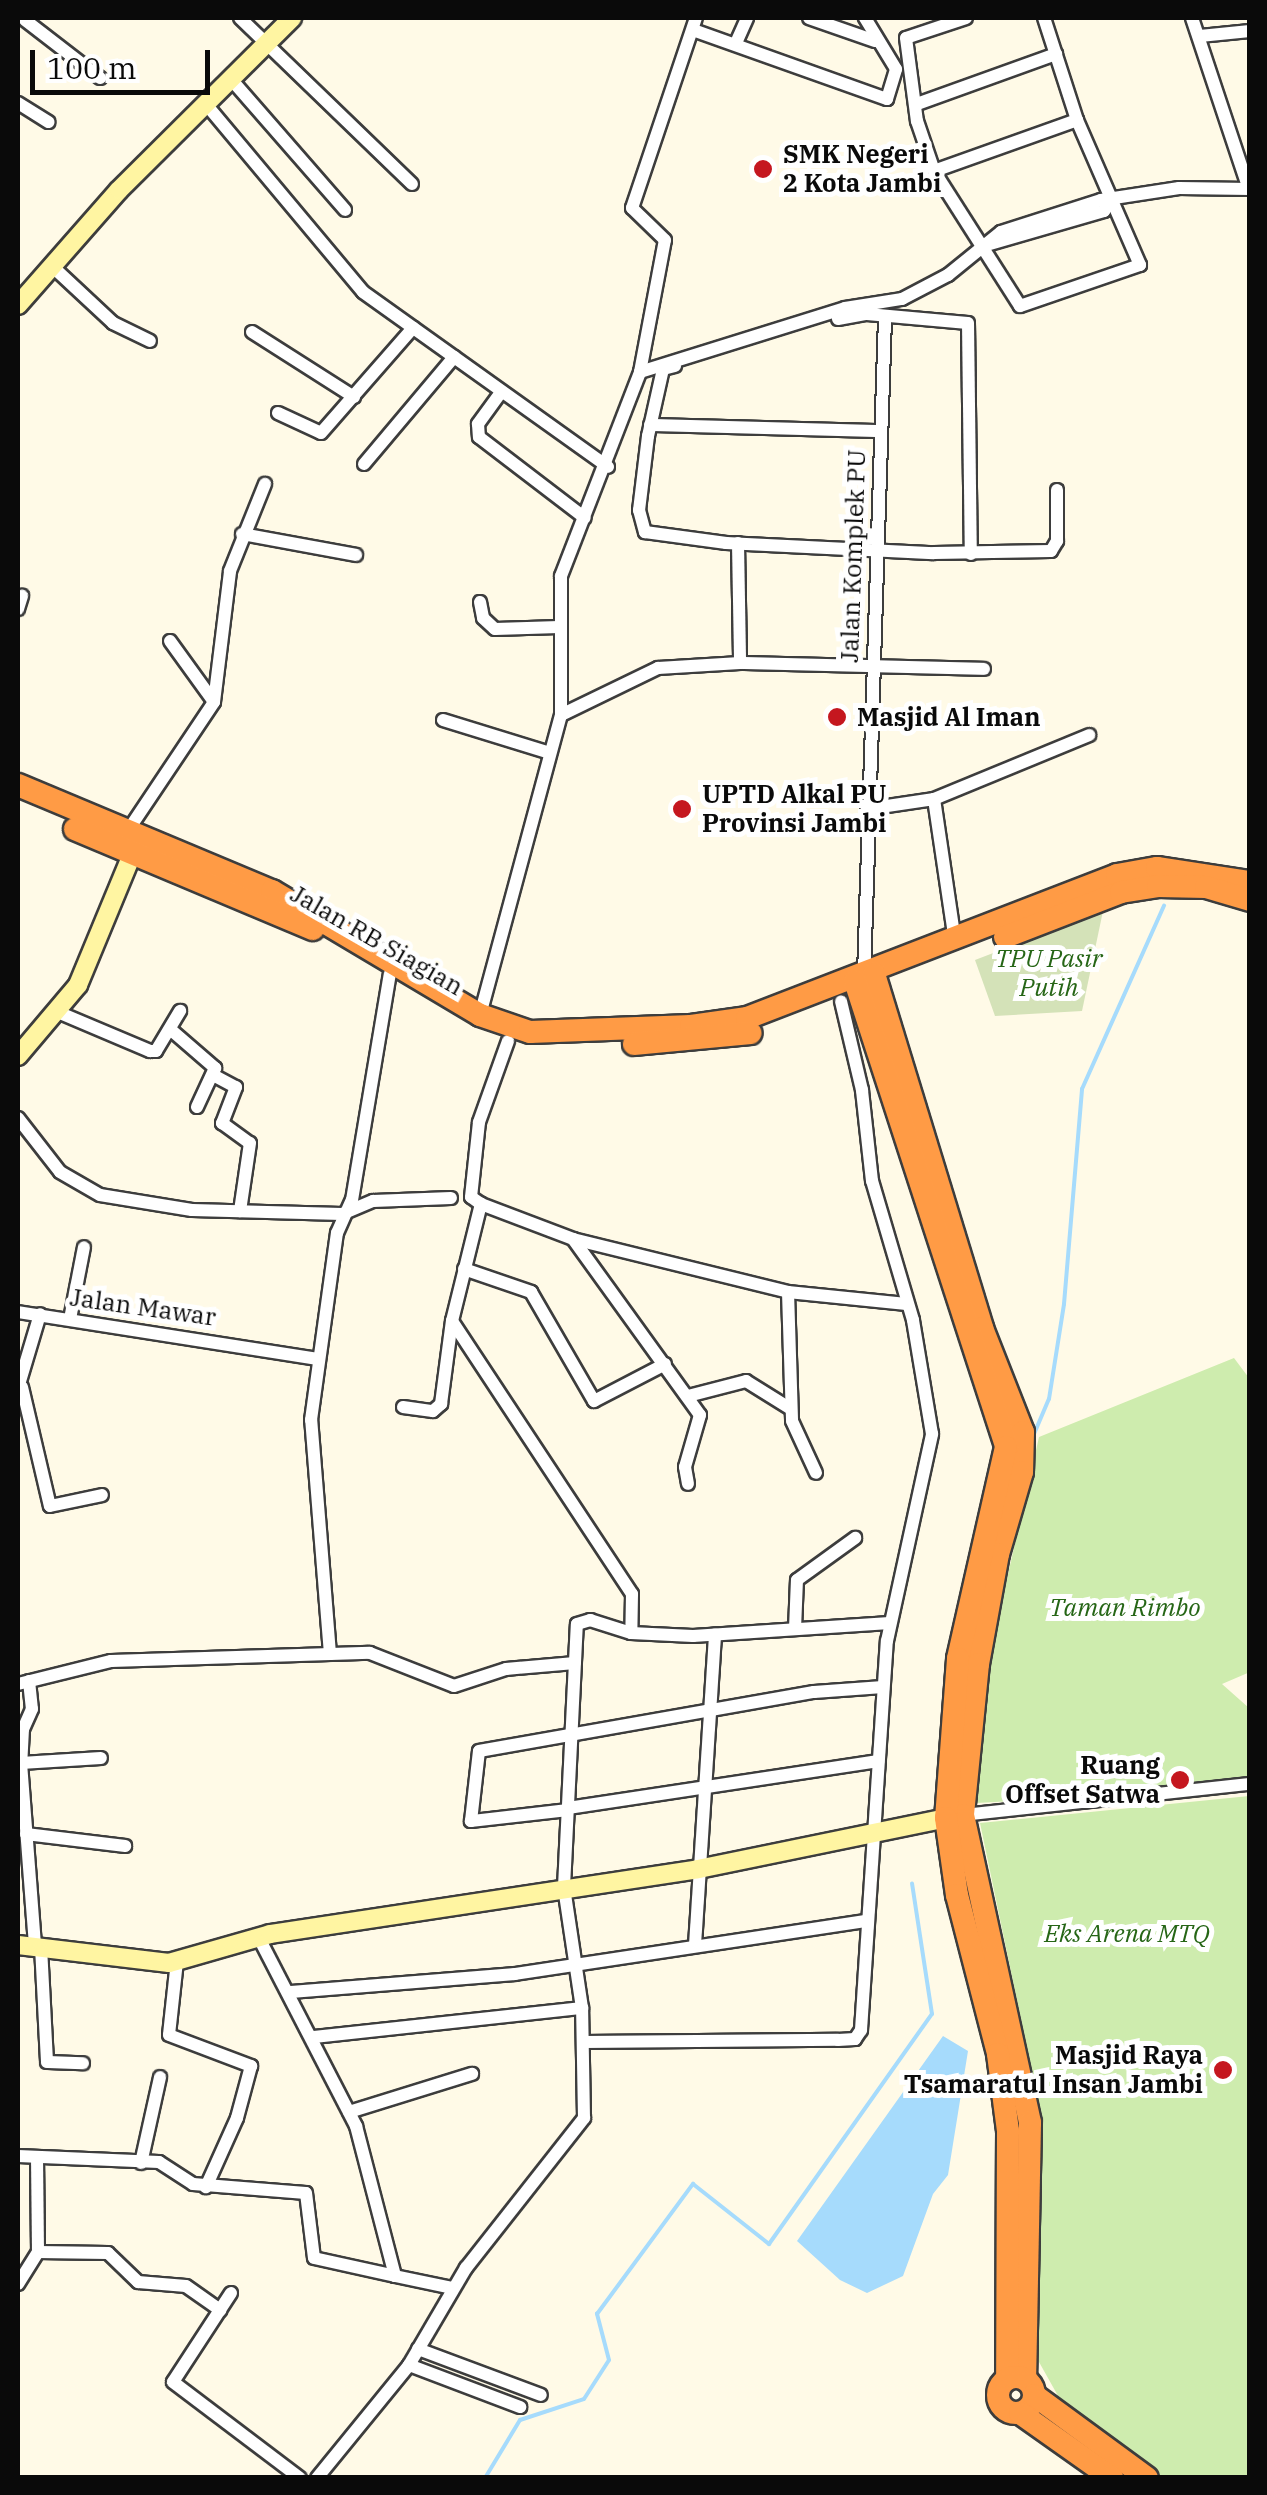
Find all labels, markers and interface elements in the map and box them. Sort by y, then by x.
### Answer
scale bar [35,30,215,92]
text: 100 m [47,48,137,87]
place label: SMK Negeri 2 Kota Jambi [783,140,941,199]
marker: SMK Negeri 2 Kota Jambi [752,158,774,180]
street label: Jalan Komplek PU [834,449,872,663]
place label: Masjid Al Iman [857,702,1041,732]
marker: Masjid Al Iman [826,706,848,728]
place label: UPTD Alkal PU Provinsi Jambi [702,780,887,839]
marker: UPTD Alkal PU Provinsi Jambi [671,798,693,820]
street label: Jalan RB Siagian [285,878,469,1002]
park label: TPU Pasir Putih [995,944,1103,1003]
street label: Jalan Mawar [68,1282,218,1332]
park label: Taman Rimbo [1049,1592,1201,1622]
place label: Ruang Offset Satwa [1005,1751,1160,1810]
marker: Ruang Offset Satwa [1169,1769,1191,1791]
park label: Eks Arena MTQ [1044,1918,1210,1948]
place label: Masjid Raya Tsamaratul Insan Jambi [904,2041,1203,2100]
marker: Masjid Raya Tsamaratul Insan Jambi [1212,2059,1234,2081]

